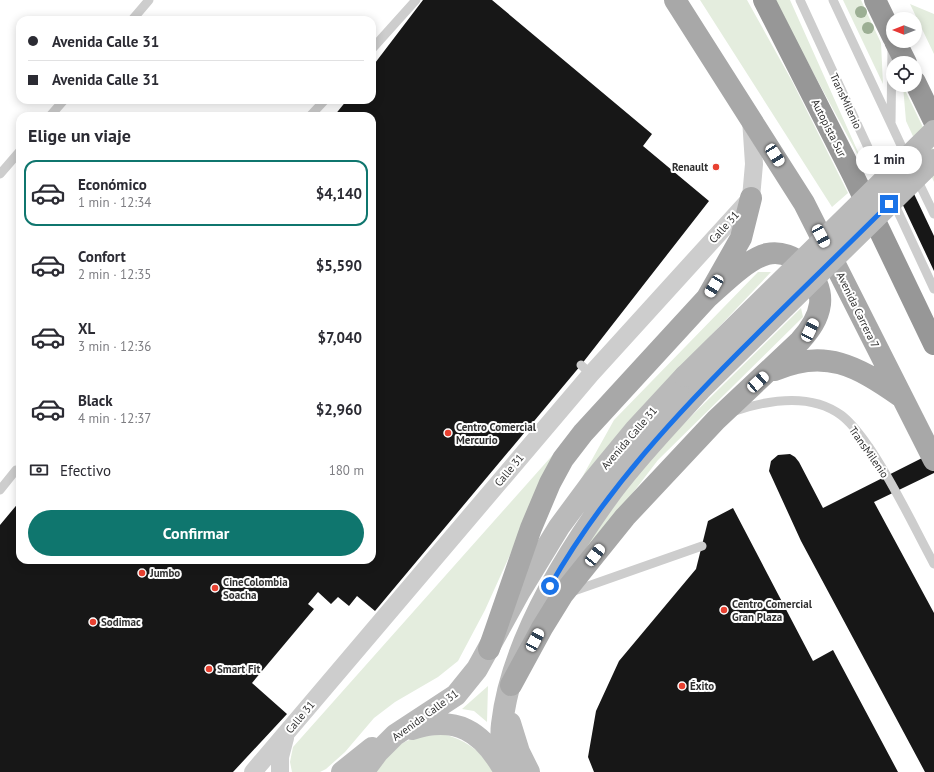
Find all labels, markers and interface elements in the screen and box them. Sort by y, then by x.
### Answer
north arrow [886,12,922,48]
map controls [886,12,922,92]
text: Avenida Calle 31 [52,32,159,51]
button: locate [886,56,922,92]
text: Avenida Calle 31 [52,70,159,89]
street label: TransMilenio [827,71,865,131]
street label: Autopista Sur [808,97,850,159]
text: Elige un viaje [28,124,131,147]
car [763,142,787,168]
callout: 1 min [856,146,922,174]
text: 1 min [873,151,905,168]
place label: Renault [672,160,708,174]
marker: Renault [711,162,721,172]
icon: car [30,175,66,211]
text: Económico [78,175,147,194]
text: $4,140 [316,184,362,203]
text: 1 min · 12:34 [78,194,151,211]
route end [880,195,898,213]
street label: Calle 31 [706,208,742,246]
car [810,223,832,249]
icon: car [30,247,66,283]
text: Confort [78,247,126,266]
text: $5,590 [316,256,362,275]
text: 2 min · 12:35 [78,266,151,283]
street label: Avenida Carrera 7 [834,270,882,350]
car [703,273,725,299]
car [799,317,821,343]
icon: car [30,319,66,355]
text: XL [78,319,95,338]
text: $7,040 [317,328,362,347]
text: 3 min · 12:36 [78,338,151,355]
car [745,370,771,394]
icon: car [30,391,66,427]
text: Black [78,391,113,410]
text: $2,960 [316,400,362,419]
street label: Avenida Calle 31 [598,404,660,472]
text: 4 min · 12:37 [78,410,151,427]
place label: Centro Comercial Mercurio [456,420,537,447]
street label: TransMilenio [846,423,892,481]
marker: Centro Comercial Mercurio [443,428,453,438]
street label: Calle 31 [491,451,527,489]
icon: cash [28,459,50,481]
text: Efectivo [60,461,111,480]
text: 180 m [329,462,364,479]
button: Confirmar [28,510,364,556]
car [583,542,607,568]
place label: Jumbo [149,566,180,580]
marker: Jumbo [137,568,147,578]
place label: CineColombia Soacha [223,575,288,602]
route start [541,577,559,595]
marker: CineColombia Soacha [210,583,220,593]
place label: Centro Comercial Gran Plaza [732,597,813,624]
marker: Centro Comercial Gran Plaza [719,605,729,615]
place label: Sodimac [101,615,141,629]
marker: Sodimac [88,617,98,627]
car [524,627,546,653]
place label: Smart Fit [217,662,261,676]
marker: Smart Fit [204,664,214,674]
place label: Éxito [690,679,714,693]
marker: Éxito [677,681,687,691]
street label: Avenida Calle 31 [389,686,461,744]
street label: Calle 31 [282,698,318,736]

